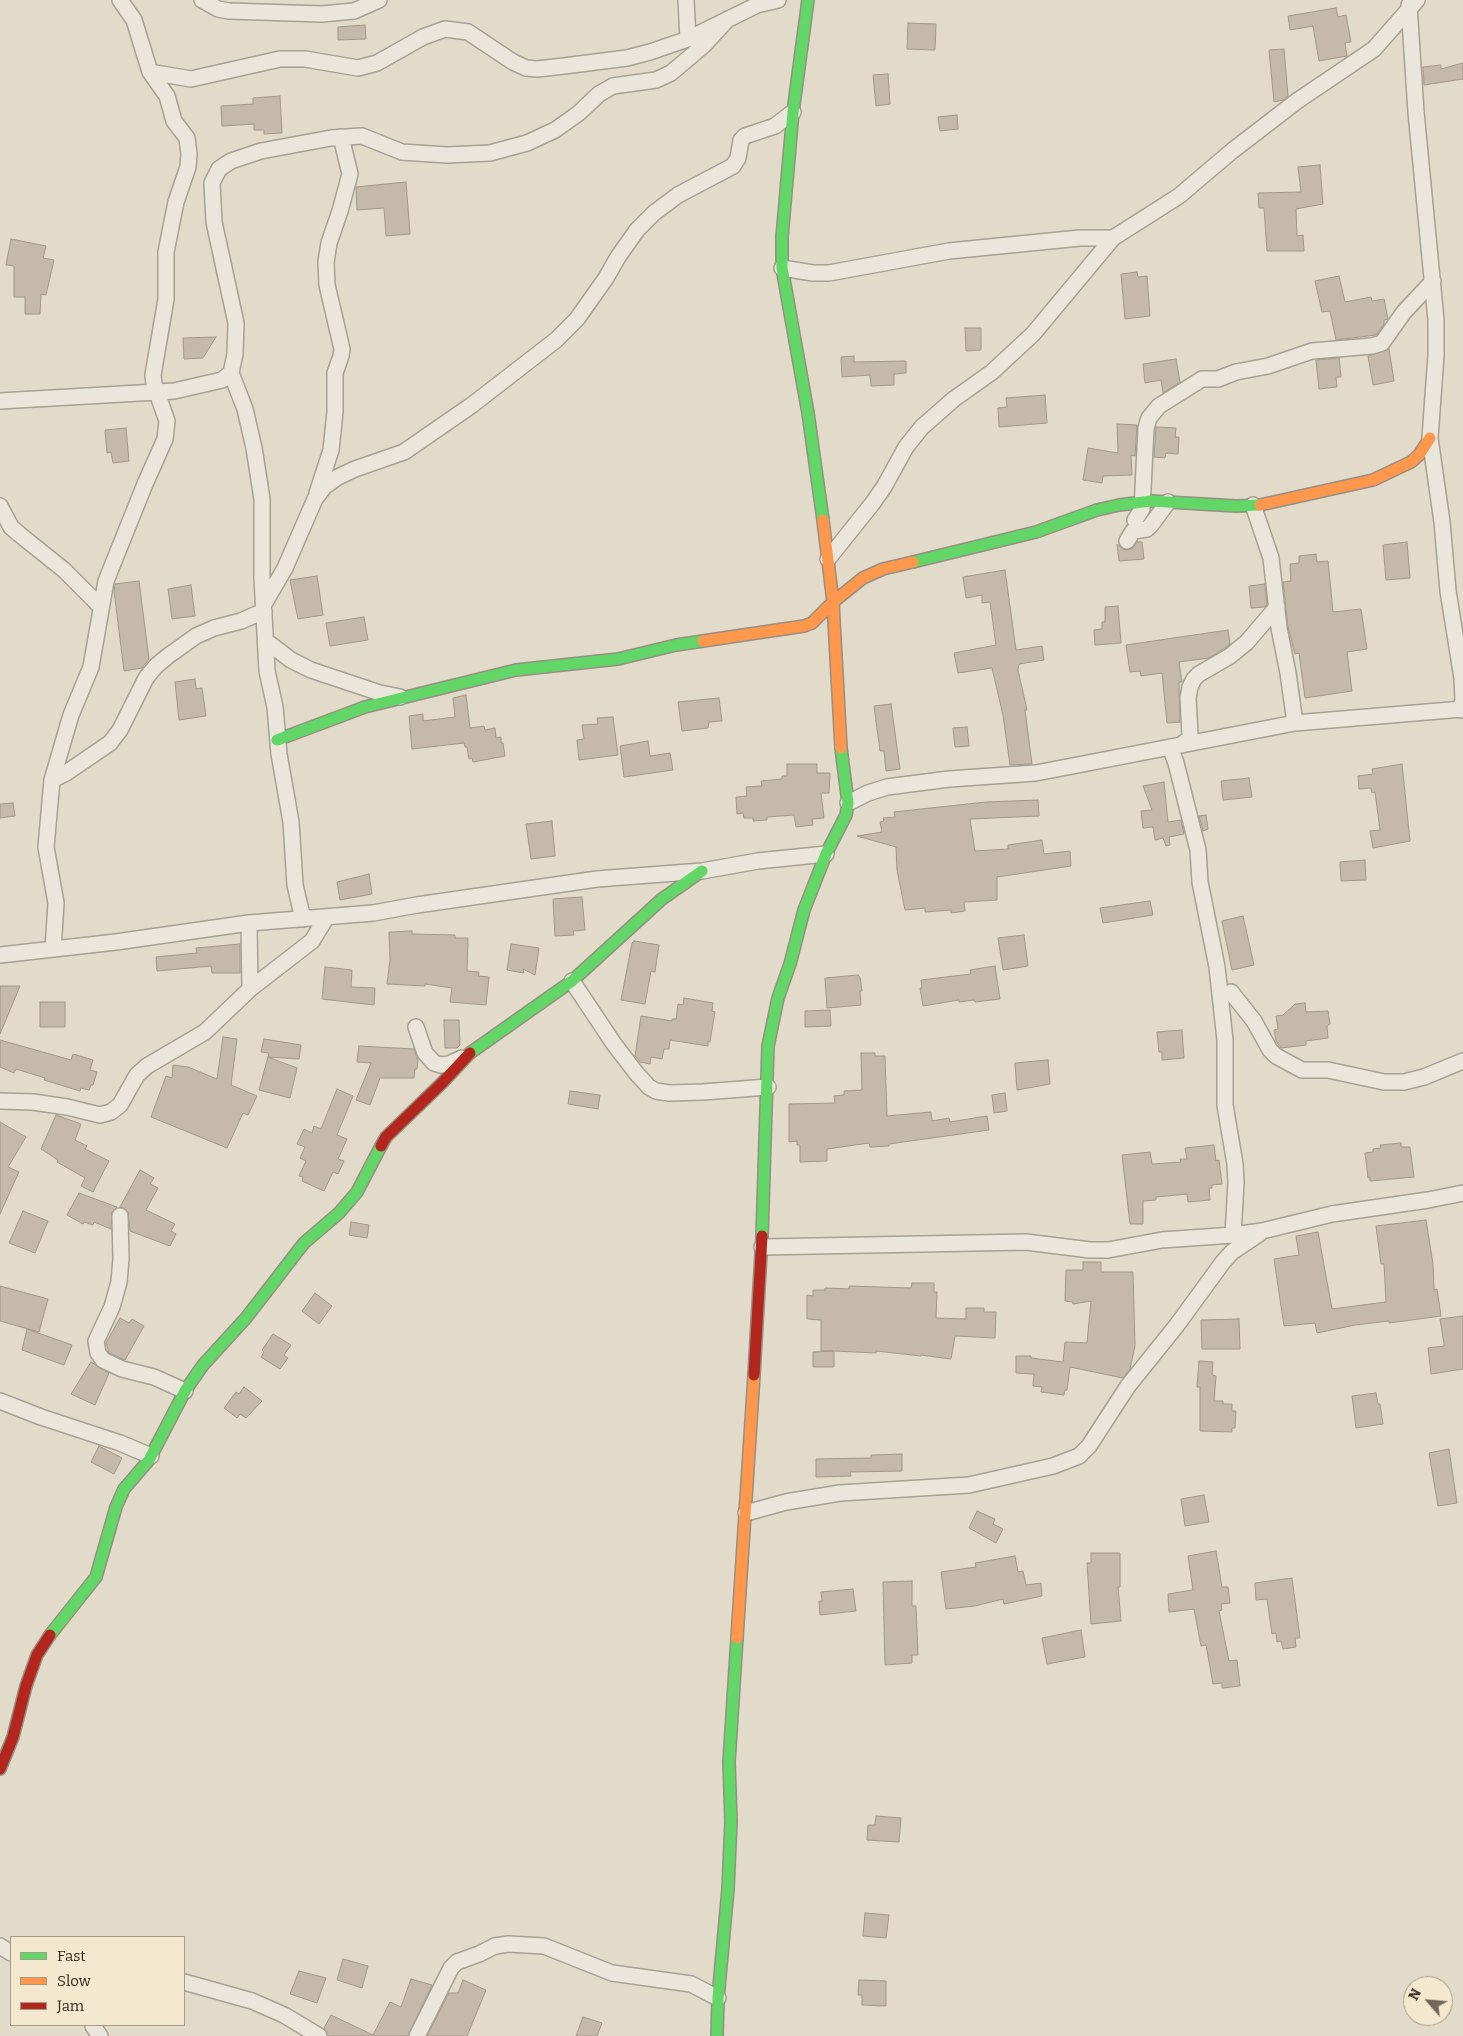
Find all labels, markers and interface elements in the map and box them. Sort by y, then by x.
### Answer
legend [10,1936,185,2026]
text: Fast [57,1947,86,1965]
text: Slow [57,1972,91,1990]
north arrow [1403,1976,1453,2026]
text: N [1405,1986,1425,2003]
text: Jam [57,1997,84,2015]

